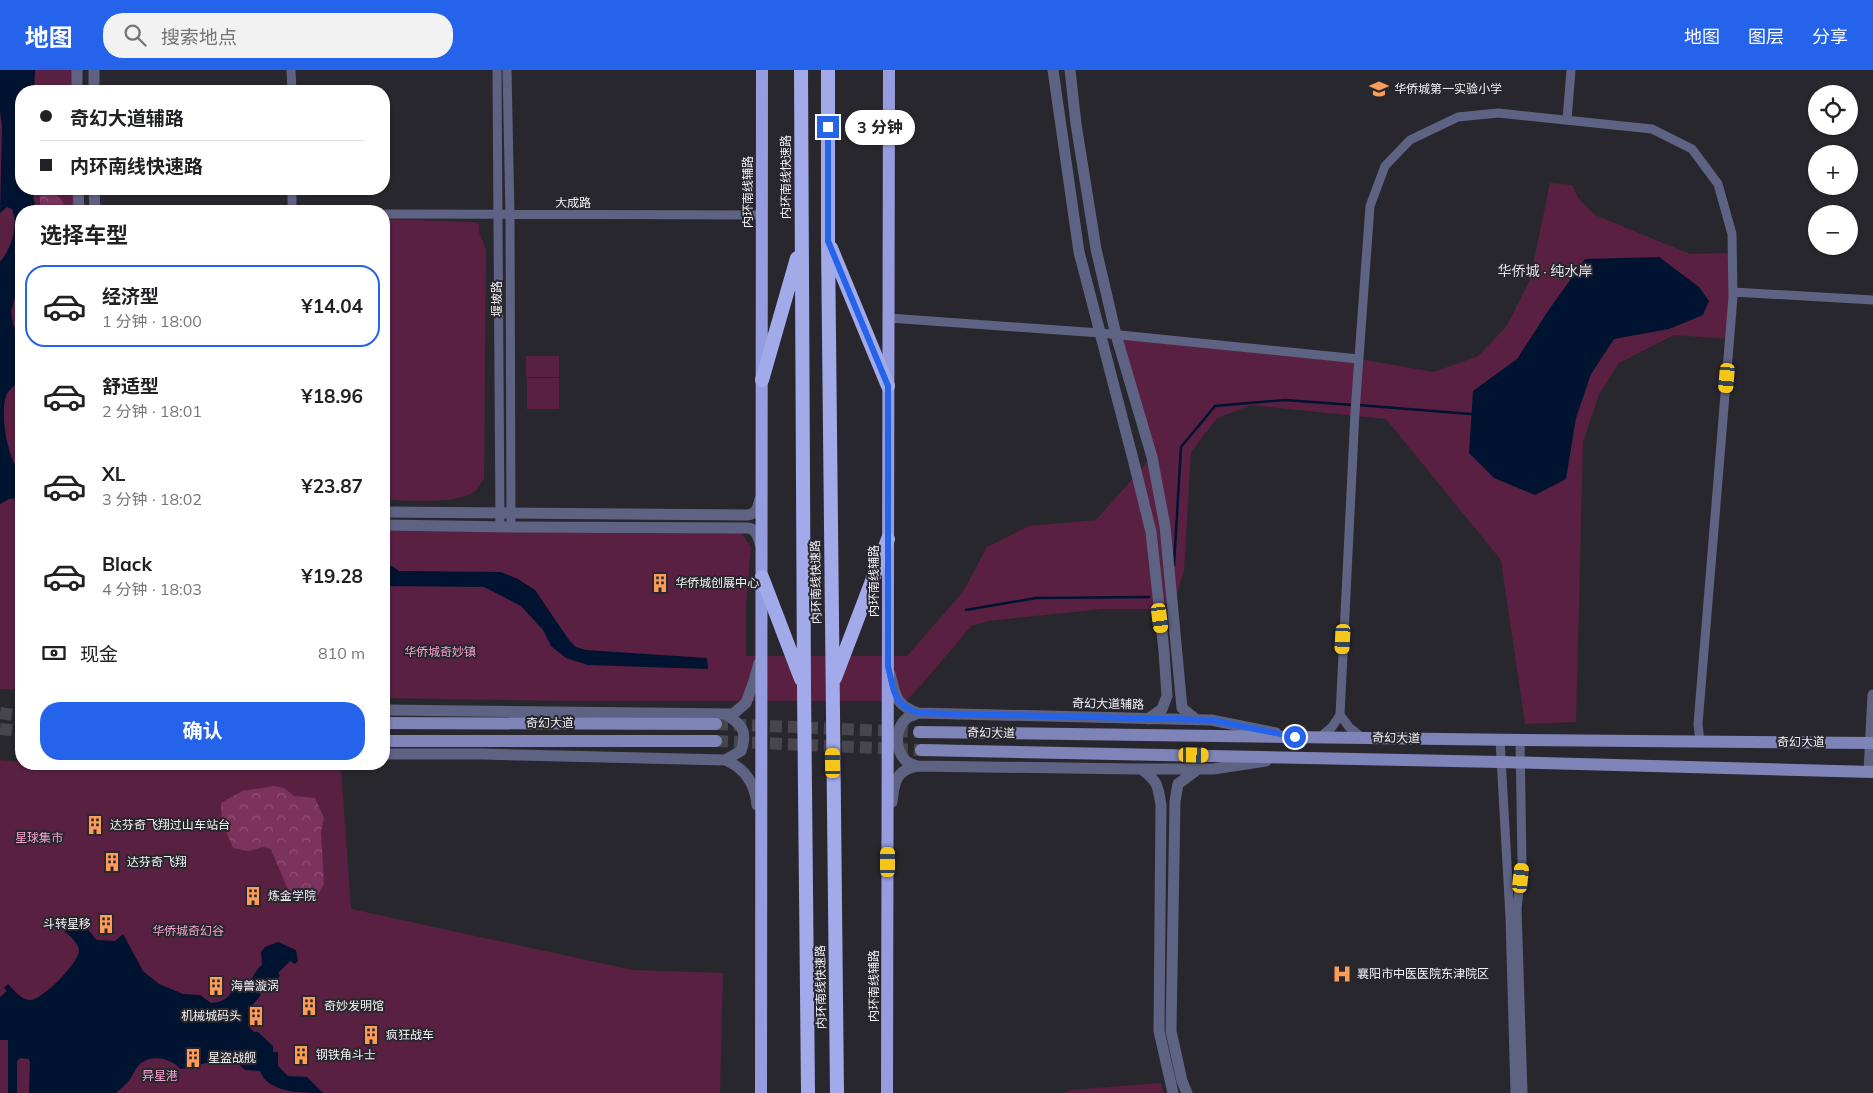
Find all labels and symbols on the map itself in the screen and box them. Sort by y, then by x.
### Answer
school or university icon: 华侨城第一实验小学 [1368,78,1390,100]
place label: 华侨城第一实验小学 [1394,81,1502,96]
callout: 3 分钟 [846,110,916,144]
route end [817,116,839,138]
street label: 内环南线快速路 [778,135,793,219]
street label: 内环南线辅路 [740,156,755,228]
street label: 大成路 [555,195,591,210]
district label: 华侨城 · 纯水岸 [1498,262,1592,280]
street label: 堰坡路 [489,281,504,317]
car [1718,362,1735,394]
street label: 内环南线快速路 [807,540,824,624]
street label: 内环南线辅路 [866,545,881,617]
building icon: 华侨城创展中心 [649,572,671,594]
place label: 华侨城创展中心 [675,575,759,590]
car [1150,602,1169,634]
car [1334,624,1351,654]
park label: 华侨城奇妙镇 [404,644,476,659]
street label: 奇幻大道辅路 [1072,695,1144,712]
street label: 奇幻大道 [526,715,574,730]
street label: 奇幻大道 [967,725,1015,740]
route start [1284,726,1306,748]
street label: 奇幻大道 [1372,730,1420,745]
street label: 奇幻大道 [1777,734,1825,749]
car [1178,747,1209,763]
car [825,748,840,778]
building icon: 达芬奇飞翔过山车站台 [84,814,106,836]
place label: 达芬奇飞翔过山车站台 [110,817,230,832]
park label: 星球集市 [15,830,63,845]
car [880,847,895,877]
building icon: 达芬奇飞翔 [101,851,123,873]
place label: 达芬奇飞翔 [127,854,187,869]
car [1511,862,1530,894]
building icon: 炼金学院 [242,885,264,907]
place label: 炼金学院 [268,888,316,903]
building icon: 斗转星移 [95,913,117,935]
place label: 斗转星移 [43,916,91,931]
park label: 华侨城奇幻谷 [152,923,224,938]
street label: 内环南线快速路 [812,945,829,1029]
street label: 内环南线辅路 [866,950,881,1022]
hospital icon: 襄阳市中医医院东津院区 [1331,963,1353,985]
place label: 襄阳市中医医院东津院区 [1357,966,1489,981]
building icon: 海兽漩涡 [205,975,227,997]
place label: 海兽漩涡 [231,978,279,993]
building icon: 奇妙发明馆 [298,995,320,1017]
place label: 奇妙发明馆 [324,998,384,1013]
building icon: 机械城码头 [245,1005,267,1027]
place label: 机械城码头 [181,1008,241,1023]
building icon: 疯狂战车 [360,1024,382,1046]
place label: 疯狂战车 [386,1027,434,1042]
building icon: 钢铁角斗士 [290,1044,312,1066]
building icon: 星盗战舰 [182,1047,204,1069]
place label: 钢铁角斗士 [316,1047,376,1062]
place label: 星盗战舰 [208,1050,256,1065]
park label: 异星港 [142,1068,178,1083]

